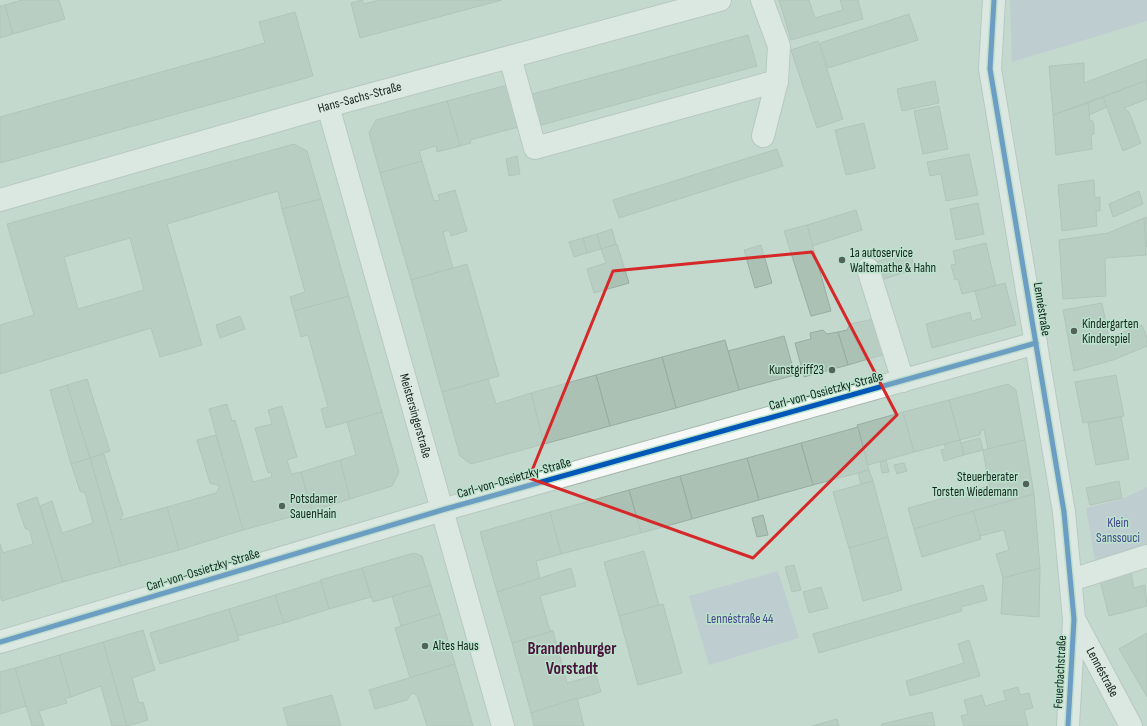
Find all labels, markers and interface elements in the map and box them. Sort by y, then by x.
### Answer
street label: Hans-Sachs-Straße [316,78,403,117]
place label: 1a autoservice Waltemathe & Hahn [850,245,936,276]
marker: 1a autoservice Waltemathe & Hahn [837,255,847,265]
street label: Lennéstraße [1030,281,1054,337]
place label: Kindergarten Kinderspiel [1082,316,1139,347]
marker: Kindergarten Kinderspiel [1069,326,1079,336]
place label: Kunstgriff23 [769,362,824,378]
marker: Kunstgriff23 [827,365,837,375]
street label: Carl-von-Ossietzky-Straße [767,368,885,414]
street label: Meistersingerstraße [396,372,435,460]
street label: Carl-von-Ossietzky-Straße [455,454,573,502]
place label: Steuerberater Torsten Wiedemann [932,469,1018,500]
marker: Steuerberater Torsten Wiedemann [1021,479,1031,489]
place label: Potsdamer SauenHain [290,491,337,522]
marker: Potsdamer SauenHain [277,501,287,511]
park label: Klein Sanssouci [1096,515,1140,546]
street label: Carl-von-Ossietzky-Straße [144,545,262,595]
park label: Lennéstraße 44 [706,611,774,627]
street label: Feuerbachstraße [1050,635,1070,709]
place label: Altes Haus [432,638,479,654]
district label: Brandenburger Vorstadt [527,639,617,679]
marker: Altes Haus [420,641,430,651]
street label: Lennéstraße [1083,645,1122,700]

